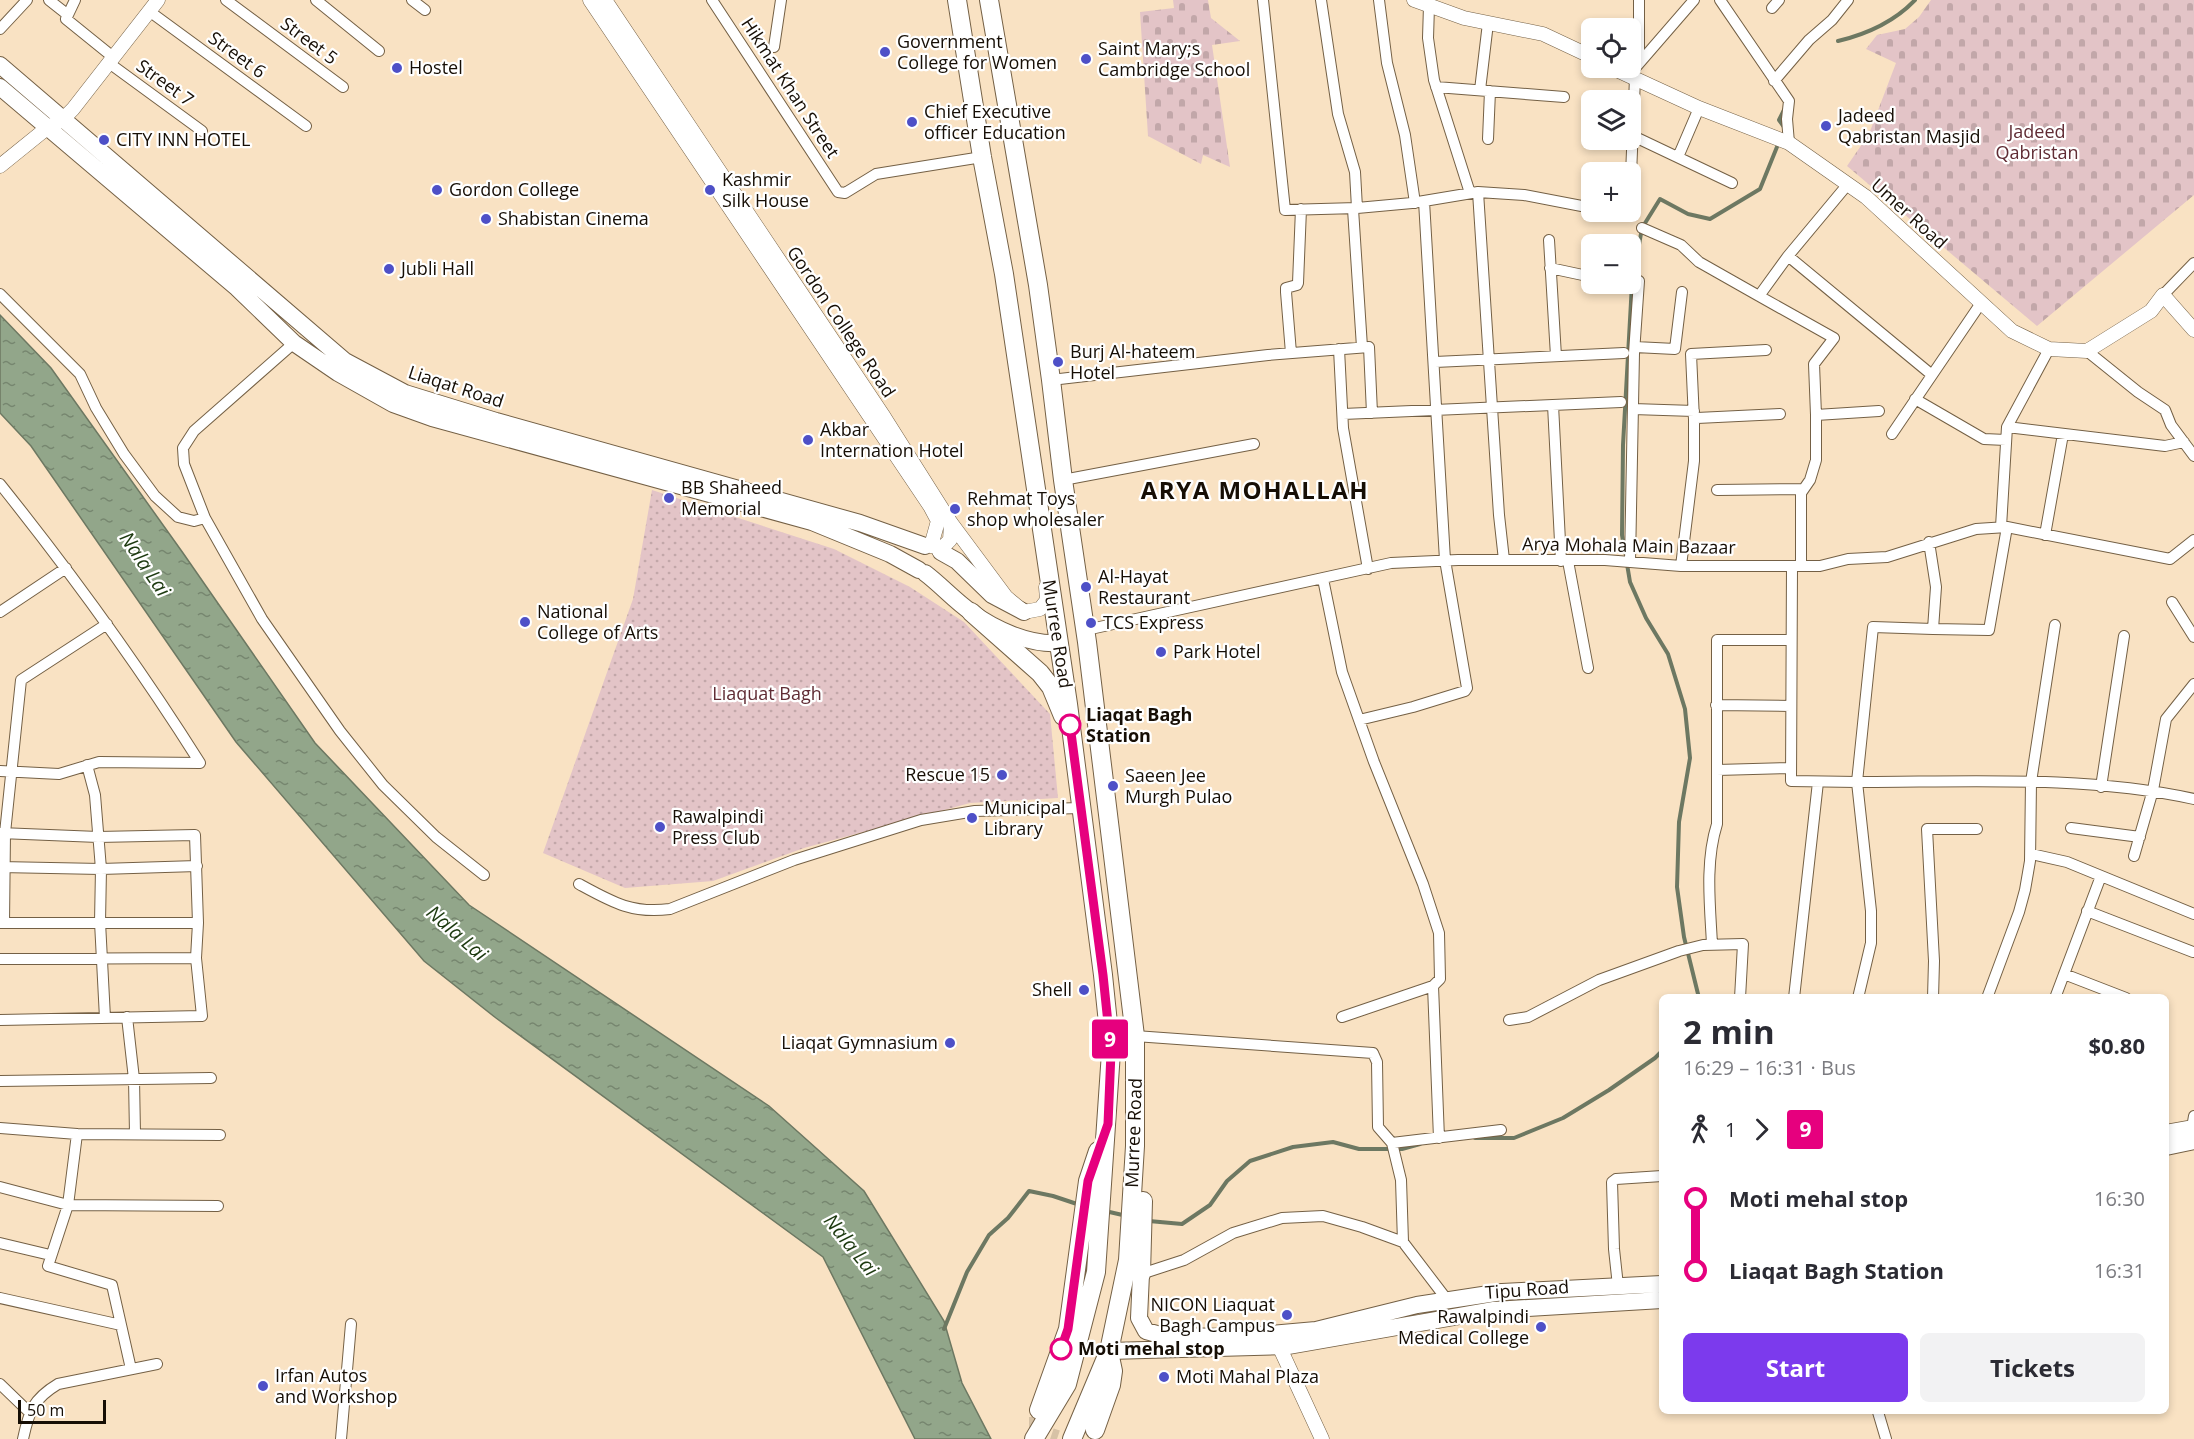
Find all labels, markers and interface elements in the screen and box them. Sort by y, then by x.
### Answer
street label: Street 5 [276,11,343,69]
street label: Hikmat Khan Street [736,13,845,162]
map controls [1581,18,1641,294]
button: locate [1581,18,1641,78]
street label: Street 6 [204,25,271,83]
place label: Government College for Women [897,29,1057,74]
place label: Saint Mary;s Cambridge School [1098,36,1250,81]
marker: Government College for Women [878,45,892,59]
marker: Saint Mary;s Cambridge School [1079,52,1093,66]
street label: Street 7 [132,53,199,111]
place label: Hostel [409,55,463,79]
marker: Hostel [390,61,404,75]
button: layers [1581,90,1641,150]
place label: Chief Executive officer Education [924,99,1066,144]
place label: Jadeed Qabristan Masjid [1836,103,1981,148]
marker: Chief Executive officer Education [905,115,919,129]
marker: Jadeed Qabristan Masjid [1819,119,1833,133]
park label: Jadeed Qabristan [1996,119,2078,164]
place label: CITY INN HOTEL [116,127,250,151]
marker: CITY INN HOTEL [97,133,111,147]
button: + [1581,162,1641,222]
place label: Kashmir Silk House [722,167,809,212]
street label: Umer Road [1866,173,1953,254]
place label: Gordon College [449,177,579,201]
marker: Gordon College [430,183,444,197]
marker: Kashmir Silk House [703,183,717,197]
place label: Shabistan Cinema [498,206,649,230]
marker: Shabistan Cinema [479,212,493,226]
button: − [1581,234,1641,294]
street label: Gordon College Road [782,241,901,402]
place label: Jubli Hall [399,256,474,280]
marker: Jubli Hall [382,262,396,276]
place label: Burj Al-hateem Hotel [1070,339,1195,384]
marker: Burj Al-hateem Hotel [1051,355,1065,369]
street label: Liaqat Road [406,359,507,413]
place label: Akbar Internation Hotel [820,417,964,462]
marker: Akbar Internation Hotel [801,433,815,447]
district label: ARYA MOHALLAH [1141,473,1369,506]
place label: BB Shaheed Memorial [681,475,782,520]
place label: Rehmat Toys shop wholesaler [967,486,1105,531]
marker: BB Shaheed Memorial [662,491,676,505]
marker: Rehmat Toys shop wholesaler [948,502,962,516]
water label: Nala Lai [114,526,178,602]
street label: Arya Mohala Main Bazaar [1522,531,1737,559]
place label: Al-Hayat Restaurant [1098,564,1190,609]
street label: Murree Road [1038,578,1078,690]
marker: Al-Hayat Restaurant [1079,580,1093,594]
place label: National College of Arts [537,599,658,644]
place label: TCS Express [1103,610,1204,634]
marker: National College of Arts [518,615,532,629]
marker: TCS Express [1084,616,1098,630]
place label: Park Hotel [1173,639,1261,663]
marker: Park Hotel [1154,645,1168,659]
park label: Liaquat Bagh [712,681,822,705]
place label: Liaqat Bagh Station [1086,702,1192,747]
marker: Liaqat Bagh Station [1059,714,1081,736]
place label: Rescue 15 [905,762,990,786]
place label: Saeen Jee Murgh Pulao [1125,763,1232,808]
marker: Rescue 15 [995,768,1009,782]
marker: Saeen Jee Murgh Pulao [1106,779,1120,793]
place label: Municipal Library [984,795,1066,840]
place label: Rawalpindi Press Club [672,804,764,849]
marker: Municipal Library [965,811,979,825]
marker: Rawalpindi Press Club [653,820,667,834]
water label: Nala Lai [421,899,494,967]
place label: Shell [1032,977,1072,1001]
marker: Shell [1077,983,1091,997]
text: 2 min [1683,1009,1775,1054]
line badge: 9 [1090,1020,1130,1058]
text: 9 [1104,1025,1116,1053]
place label: Liaqat Gymnasium [781,1030,938,1054]
text: $0.80 [2088,1030,2145,1060]
marker: Liaqat Gymnasium [943,1036,957,1050]
text: 16:29 – 16:31 · Bus [1683,1054,1856,1081]
street label: Murree Road [1119,1078,1147,1188]
icon: walk [1683,1113,1716,1146]
icon: forward [1745,1113,1778,1146]
text: 9 [1799,1115,1811,1143]
text: 1 [1725,1116,1736,1143]
text: Moti mehal stop [1729,1183,1908,1213]
text: 16:30 [2094,1185,2145,1212]
water label: Nala Lai [818,1208,885,1282]
text: Liaqat Bagh Station [1729,1255,1944,1285]
text: 16:31 [2094,1257,2145,1284]
street label: Tipu Road [1484,1274,1570,1304]
place label: NICON Liaquat Bagh Campus [1150,1292,1275,1337]
place label: Rawalpindi Medical College [1398,1304,1529,1349]
marker: NICON Liaquat Bagh Campus [1280,1308,1294,1322]
marker: Rawalpindi Medical College [1534,1320,1548,1334]
button: Start [1683,1333,1908,1402]
button: Tickets [1920,1333,2145,1402]
place label: Moti mehal stop [1078,1336,1225,1360]
marker: Moti mehal stop [1050,1338,1072,1360]
place label: Irfan Autos and Workshop [275,1363,397,1408]
place label: Moti Mahal Plaza [1176,1364,1319,1388]
marker: Moti Mahal Plaza [1157,1370,1171,1384]
marker: Irfan Autos and Workshop [256,1379,270,1393]
scale bar [18,1397,106,1424]
text: 50 m [27,1399,64,1421]

